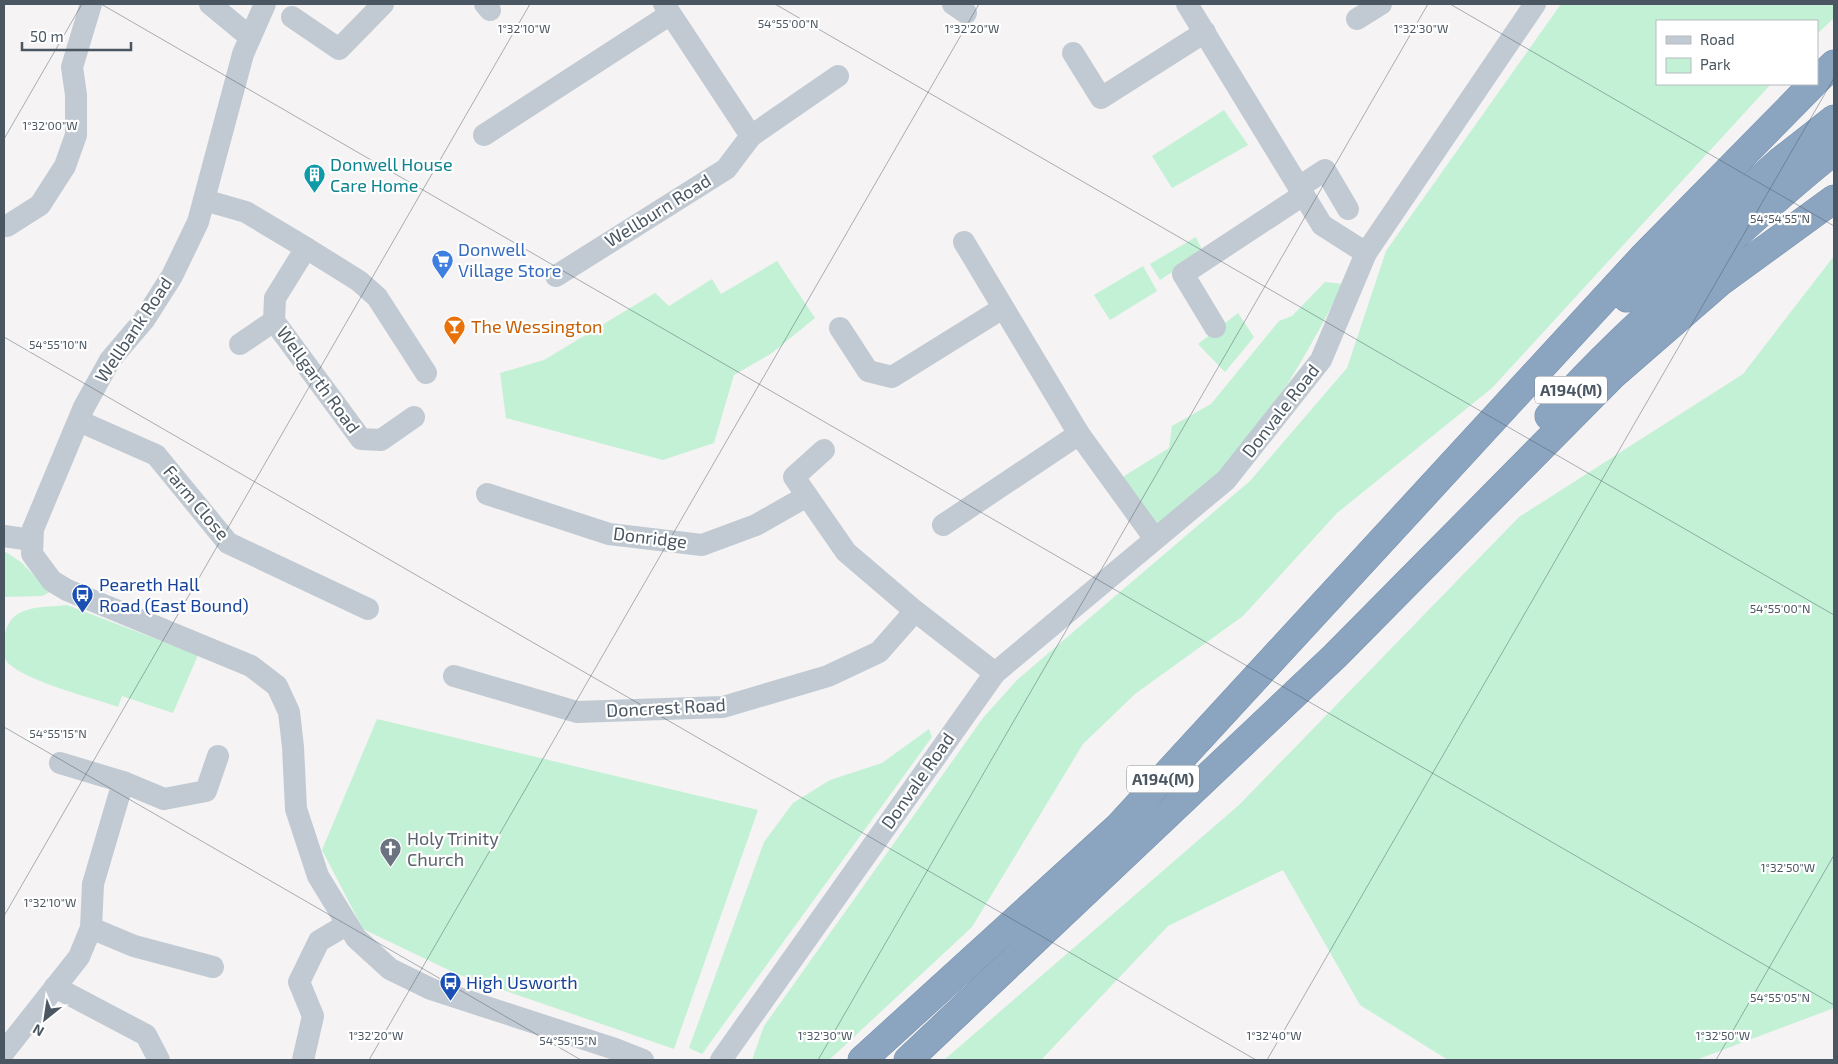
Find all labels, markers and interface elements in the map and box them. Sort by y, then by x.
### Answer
text: 54°55'00"N [758,16,818,30]
scale bar [22,20,131,52]
legend [1656,20,1818,85]
text: 1°32'10"W [498,21,550,35]
text: 1°32'20"W [945,21,999,35]
text: 1°32'30"W [1394,21,1448,35]
text: 50 m [30,27,64,45]
text: Road [1700,30,1735,48]
text: Park [1700,55,1731,73]
text: 1°32'00"W [22,118,78,132]
place label: Donwell House Care Home [330,153,453,196]
building icon: Donwell House Care Home [302,163,326,194]
street label: Wellburn Road [600,169,715,251]
text: 54°54'55"N [1750,211,1810,225]
place label: Donwell Village Store [458,238,561,281]
supermarket icon: Donwell Village Store [430,248,454,279]
street label: Wellbank Road [90,273,176,386]
bar icon: The Wessington [443,315,467,346]
place label: The Wessington [471,315,603,337]
street label: Wellgarth Road [273,322,365,437]
text: 54°55'10"N [29,337,87,351]
street label: Donvale Road [1237,359,1323,461]
road number: A194(M) [1535,376,1607,404]
street label: Farm Close [159,461,234,544]
street label: Donridge [612,522,688,552]
place label: Peareth Hall Road (East Bound) [99,573,249,616]
bus stop icon: Peareth Hall Road (East Bound) [71,583,95,614]
text: 54°55'00"N [1750,601,1810,615]
street label: Doncrest Road [606,693,726,721]
text: 54°55'15"N [29,726,87,740]
street label: Donvale Road [876,728,958,833]
road number: A194(M) [1127,766,1199,792]
place label: Holy Trinity Church [407,827,499,870]
church icon: Holy Trinity Church [379,837,403,868]
text: 1°32'50"W [1761,860,1815,874]
text: 1°32'10"W [24,895,76,909]
bus stop icon: High Usworth [438,971,462,1002]
place label: High Usworth [466,971,578,993]
text: 54°55'05"N [1750,990,1810,1004]
north arrow [20,994,70,1044]
text: N [30,1021,47,1041]
text: 1°32'20"W [349,1028,403,1042]
text: 1°32'30"W [798,1028,852,1042]
text: 1°32'40"W [1246,1028,1302,1042]
text: 1°32'50"W [1696,1028,1750,1042]
text: 54°55'15"N [539,1033,597,1047]

